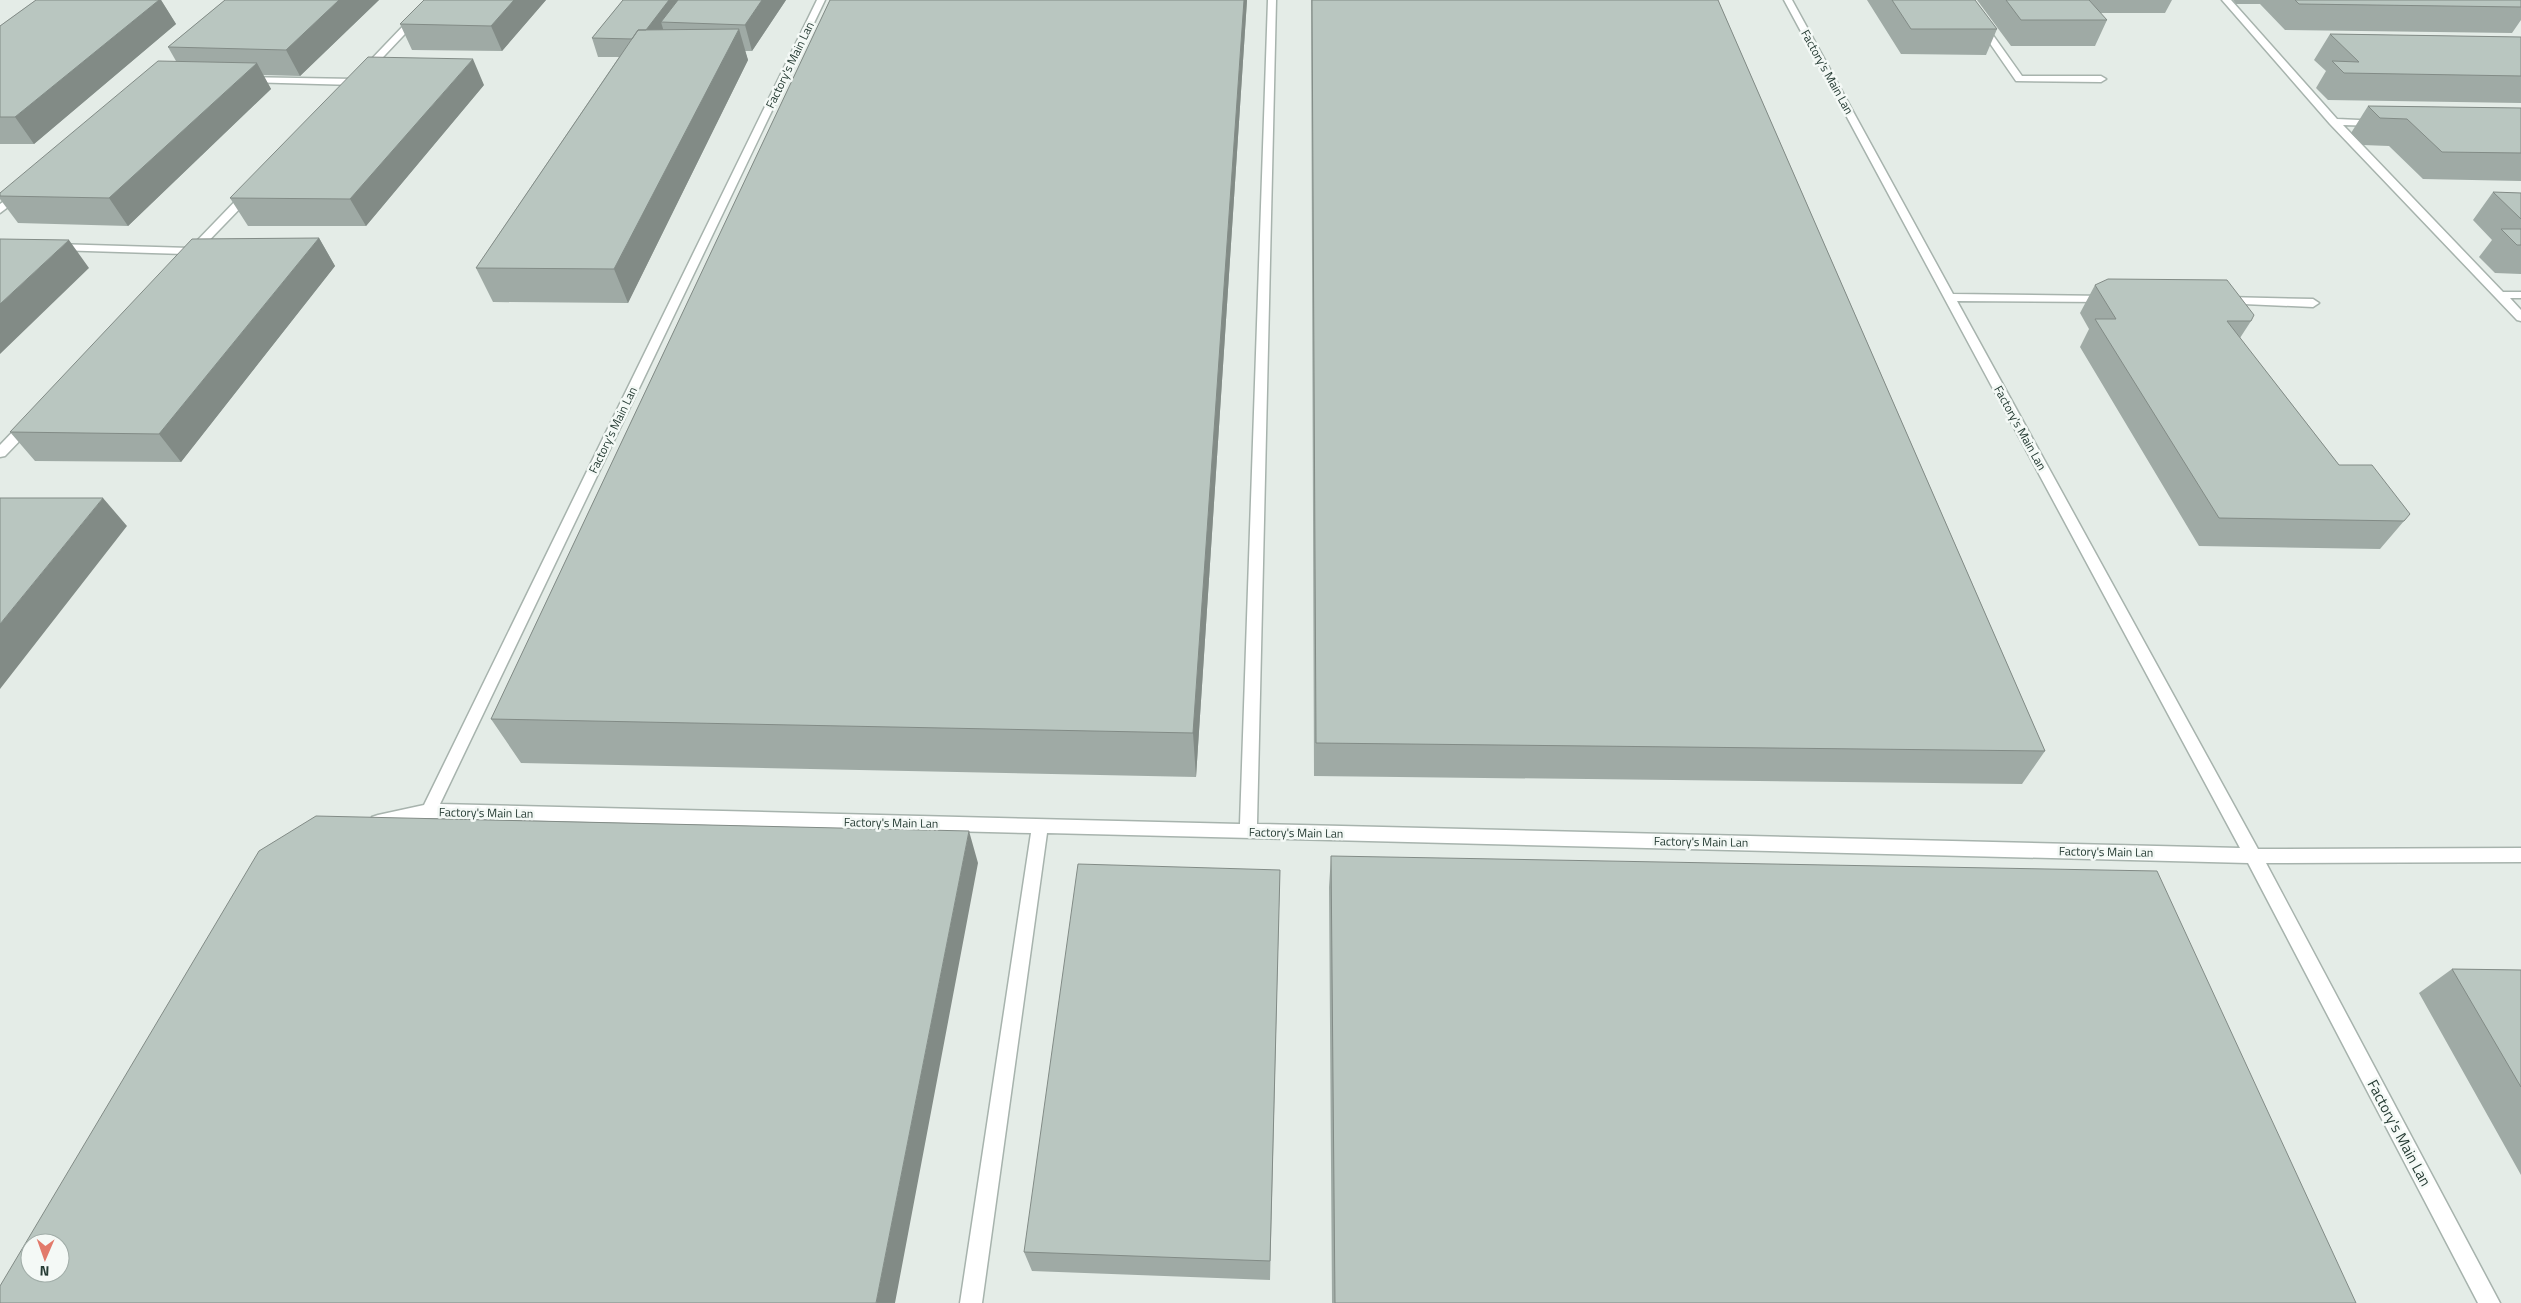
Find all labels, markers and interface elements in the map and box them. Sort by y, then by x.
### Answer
street label: Factory's Main Lan [760,18,819,111]
street label: Factory's Main Lan [1796,26,1859,118]
street label: Factory's Main Lan [1989,382,2052,474]
street label: Factory's Main Lan [583,383,642,476]
street label: Factory's Main Lan [439,802,533,823]
street label: Factory's Main Lan [844,812,938,833]
street label: Factory's Main Lan [1249,822,1343,843]
street label: Factory's Main Lan [1654,831,1748,852]
street label: Factory's Main Lan [2059,841,2153,862]
street label: Factory's Main Lan [2362,1075,2437,1190]
north arrow [20,1233,70,1283]
text: N [39,1261,50,1282]

